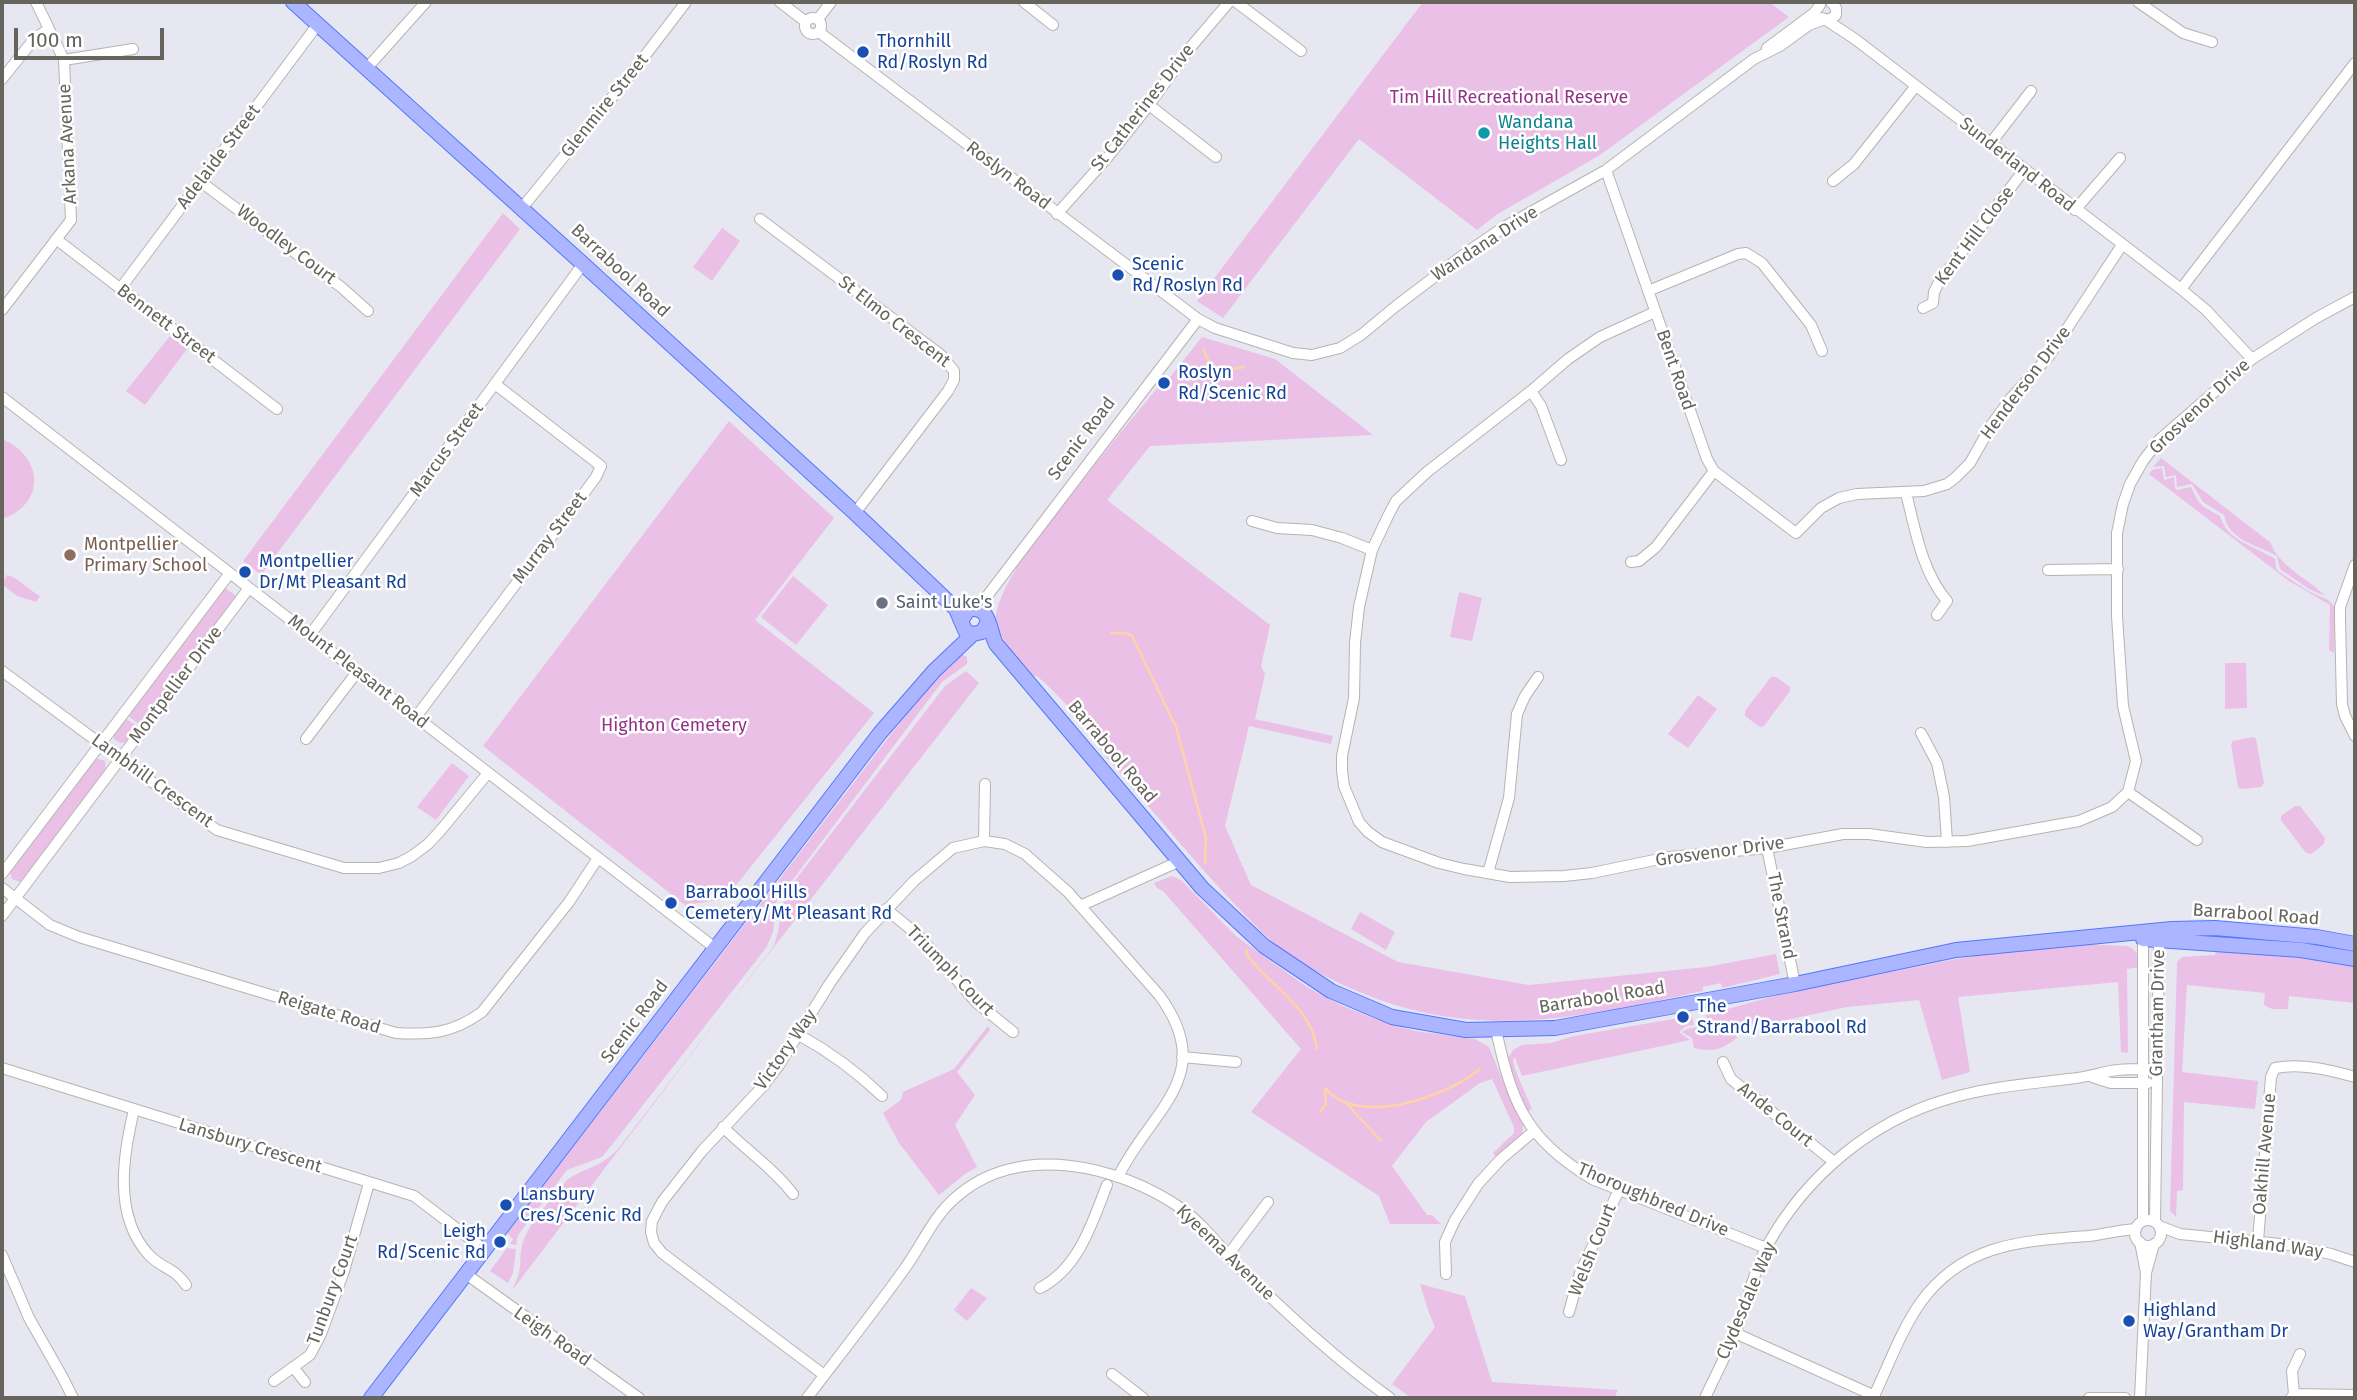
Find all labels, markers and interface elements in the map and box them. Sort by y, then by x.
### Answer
scale bar [18,14,168,58]
text: 100 m [27,27,83,53]
place label: Thornhill Rd/Roslyn Rd [877,31,988,74]
street label: St Catherines Drive [1087,40,1199,176]
marker: Thornhill Rd/Roslyn Rd [855,44,871,60]
street label: Glenmire Street [557,50,653,162]
street label: Arkana Avenue [54,83,82,205]
park label: Tim Hill Recreational Reserve [1390,87,1628,109]
street label: Adelaide Street [173,101,265,213]
place label: Wandana Heights Hall [1498,112,1597,154]
street label: Sunderland Road [1955,113,2079,217]
marker: Wandana Heights Hall [1476,125,1492,141]
street label: Roslyn Road [961,137,1055,215]
street label: Kent Hill Close [1931,182,2019,290]
street label: Woodley Court [232,201,340,289]
street label: Wandana Drive [1428,202,1542,286]
street label: Barrabool Road [566,220,674,322]
place label: Scenic Rd/Roslyn Rd [1132,254,1243,296]
marker: Scenic Rd/Roslyn Rd [1110,267,1126,283]
street label: St Elmo Crescent [834,272,954,372]
street label: Bennett Street [112,280,220,368]
street label: Henderson Drive [1976,322,2076,444]
street label: Bent Road [1651,327,1699,413]
street label: Grosvenor Drive [2145,355,2255,459]
place label: Roslyn Rd/Scenic Rd [1178,362,1287,404]
marker: Roslyn Rd/Scenic Rd [1156,375,1172,391]
street label: Scenic Road [1044,393,1120,485]
street label: Marcus Street [406,399,488,501]
street label: Murray Street [508,488,592,588]
place label: Montpellier Primary School [84,534,207,576]
marker: Montpellier Primary School [62,547,78,563]
place label: Montpellier Dr/Mt Pleasant Rd [259,551,407,594]
marker: Montpellier Dr/Mt Pleasant Rd [237,564,253,580]
place label: Saint Luke's [896,592,993,614]
marker: Saint Luke's [874,595,890,611]
street label: Mount Pleasant Road [283,610,433,734]
street label: Montpellier Drive [125,622,227,748]
street label: Barrabool Road [1063,696,1161,808]
park label: Highton Cemetery [601,715,747,737]
street label: Lambhill Crescent [87,730,217,832]
street label: Grosvenor Drive [1654,832,1786,872]
street label: The Strand [1762,871,1800,961]
place label: Barrabool Hills Cemetery/Mt Pleasant Rd [685,882,892,924]
marker: Barrabool Hills Cemetery/Mt Pleasant Rd [663,895,679,911]
street label: Barrabool Road [2192,900,2320,930]
street label: Triumph Court [902,921,998,1021]
street label: Grantham Drive [2146,949,2170,1077]
street label: Scenic Road [597,976,673,1068]
street label: Barrabool Road [1538,977,1666,1019]
street label: Reigate Road [275,987,383,1039]
place label: The Strand/Barrabool Rd [1697,996,1867,1038]
street label: Victory Way [750,1005,822,1095]
marker: The Strand/Barrabool Rd [1675,1009,1691,1025]
street label: Ande Court [1733,1078,1817,1152]
street label: Oakhill Avenue [2249,1092,2281,1216]
street label: Lansbury Crescent [176,1114,324,1178]
street label: Thoroughbred Drive [1574,1158,1732,1242]
place label: Lansbury Cres/Scenic Rd [520,1184,642,1226]
marker: Lansbury Cres/Scenic Rd [498,1197,514,1213]
street label: Kyeema Avenue [1171,1201,1279,1305]
street label: Welsh Court [1565,1201,1621,1299]
place label: Leigh Rd/Scenic Rd [377,1221,486,1264]
street label: Highland Way [2212,1227,2324,1263]
street label: Tunbury Court [303,1232,363,1348]
marker: Leigh Rd/Scenic Rd [492,1234,508,1250]
street label: Clydesdale Way [1713,1239,1781,1363]
place label: Highland Way/Grantham Dr [2143,1300,2288,1342]
street label: Leigh Road [509,1302,595,1372]
marker: Highland Way/Grantham Dr [2121,1313,2137,1329]

